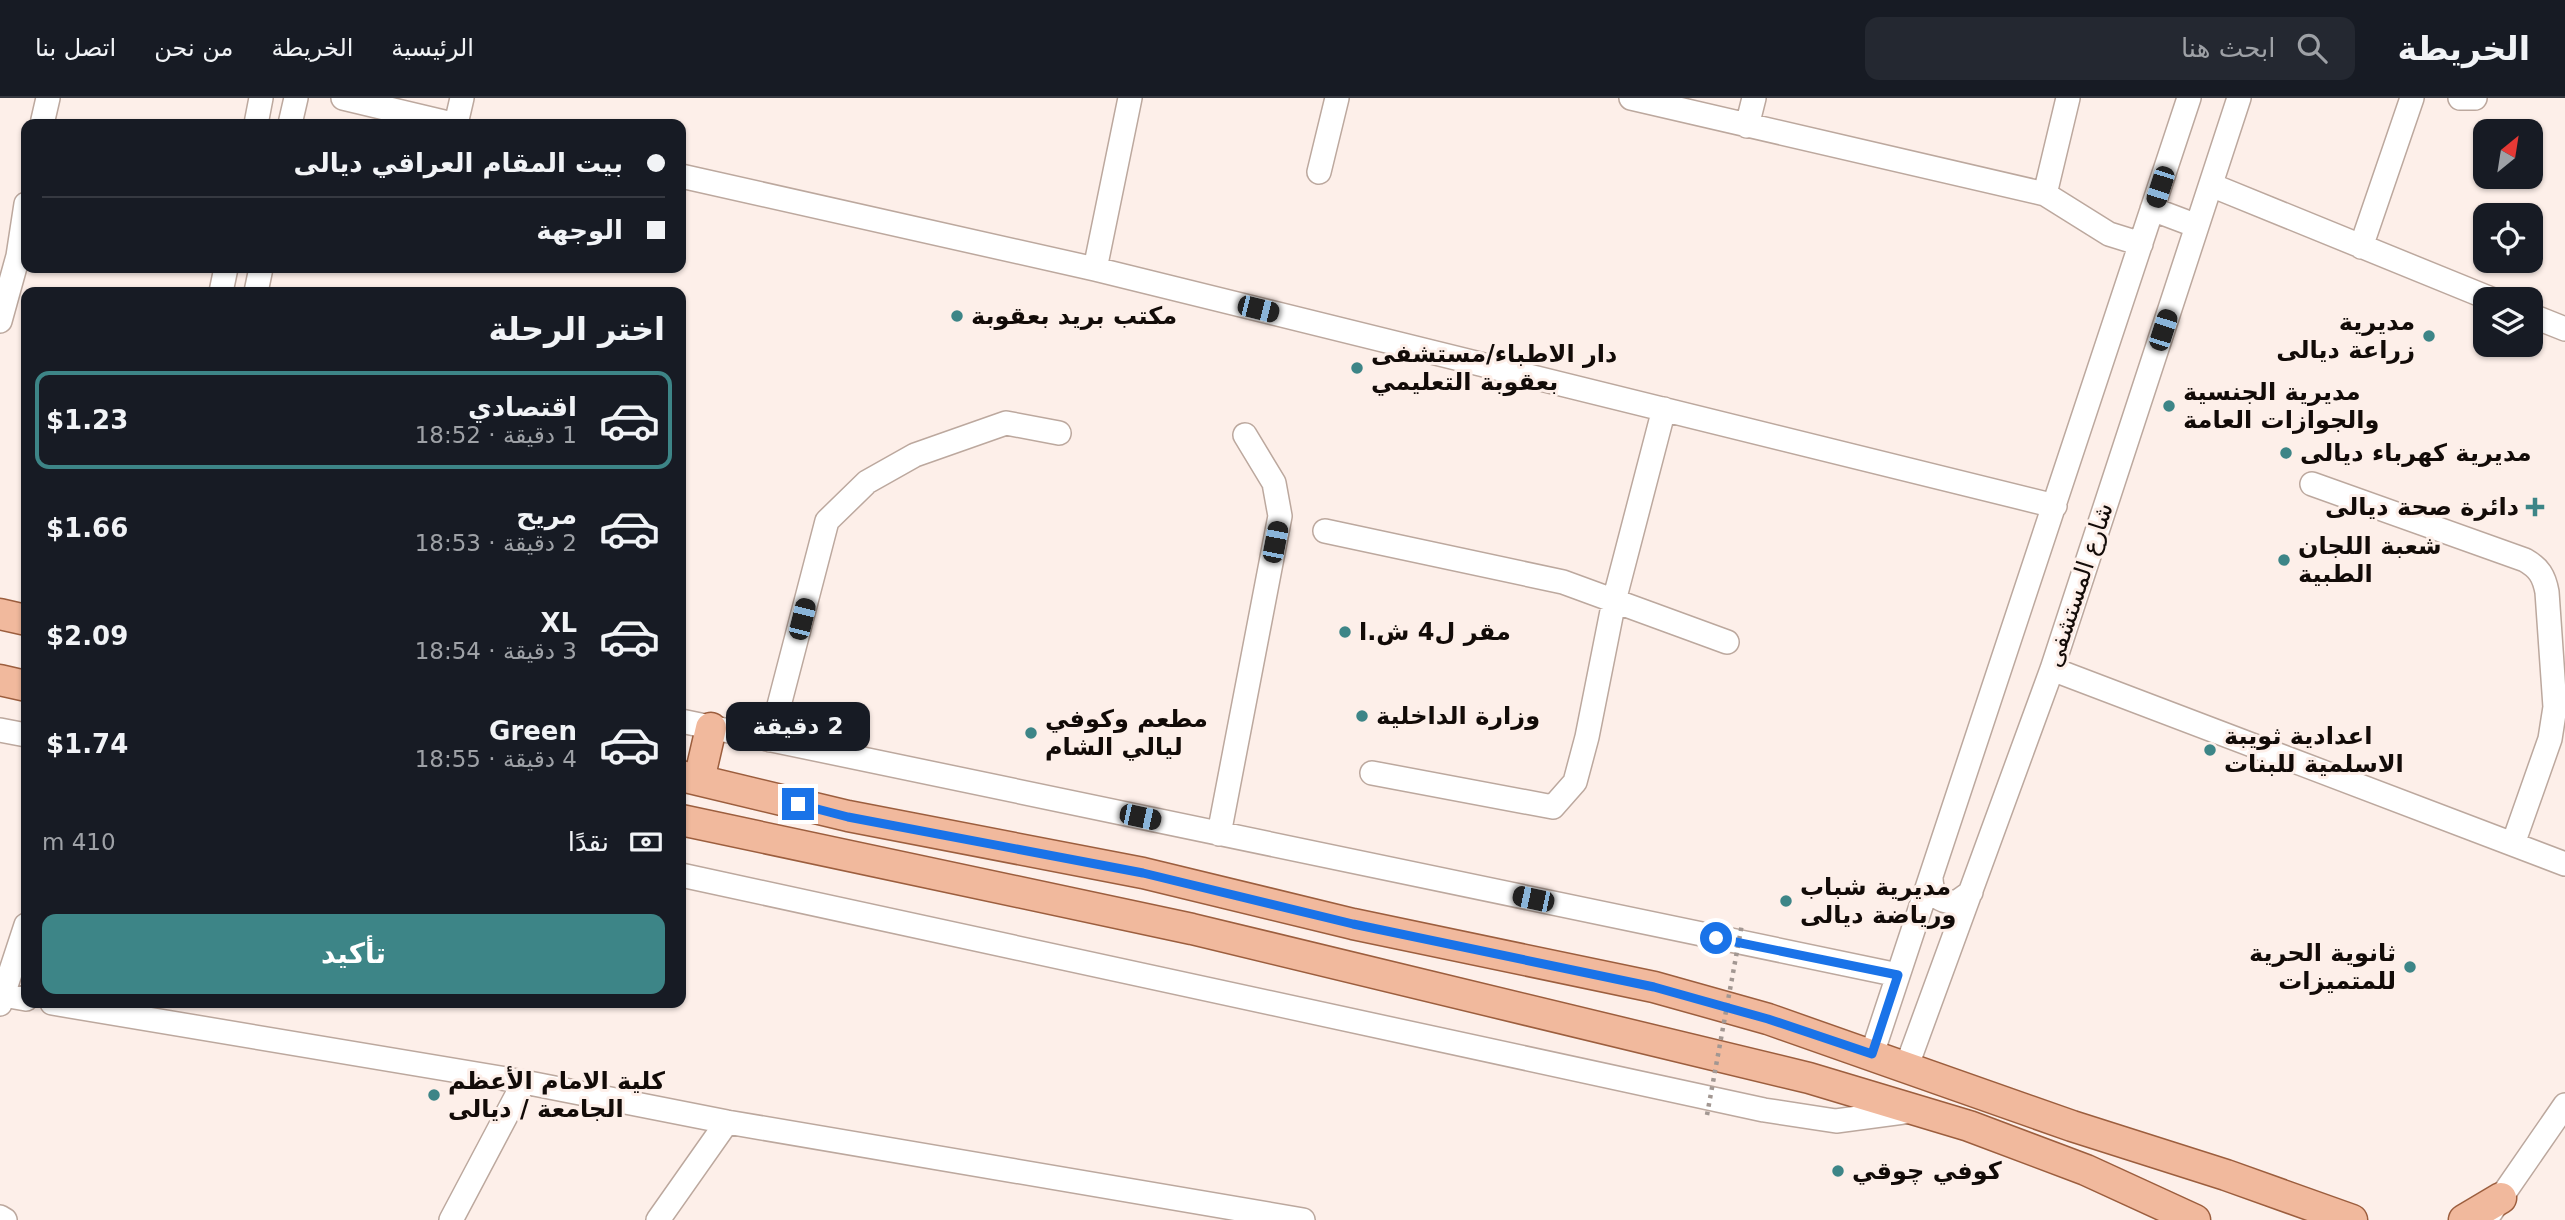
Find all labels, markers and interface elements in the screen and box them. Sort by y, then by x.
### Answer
search box [1865,17,2355,80]
icon: search [2293,29,2331,67]
text: الخريطة [2397,29,2530,68]
text: ابحث هنا [2181,33,2275,63]
text: اتصل بنا [35,34,116,62]
text: من نحن [154,34,233,62]
text: الخريطة [271,34,353,62]
text: الرئيسية [391,34,474,62]
north arrow [2473,119,2543,189]
map controls [2473,119,2543,357]
text: بيت المقام العراقي ديالى [294,148,623,178]
car [2144,164,2177,210]
button: locate [2473,203,2543,273]
text: الوجهة [536,215,623,245]
button: layers [2473,287,2543,357]
car [1236,294,1281,324]
place label: مكتب بريد بعقوبة [971,302,1177,330]
car [2147,307,2180,353]
marker: مكتب بريد بعقوبة [949,308,965,324]
place label: مديرية زراعة ديالى [2276,308,2415,364]
text: اختر الرحلة [488,310,665,348]
marker: مديرية زراعة ديالى [2421,328,2437,344]
place label: دار الاطباء/مستشفى بعقوبة التعليمي [1371,340,1617,396]
marker: دار الاطباء/مستشفى بعقوبة التعليمي [1349,360,1365,376]
place label: مديرية الجنسية والجوازات العامة [2183,378,2379,434]
icon: car [598,389,661,452]
text: اقتصادي [468,392,577,422]
marker: مديرية الجنسية والجوازات العامة [2161,398,2177,414]
text: $1.23 [46,405,128,435]
text: 1 دقيقة · 18:52 [415,422,577,448]
place label: مديرية كهرباء ديالى [2300,439,2532,467]
marker: مديرية كهرباء ديالى [2278,445,2294,461]
place label: دائرة صحة ديالى [2325,493,2519,521]
icon: car [598,497,661,560]
marker: دائرة صحة ديالى [2525,497,2545,517]
street label: شارع المستشفى [2039,499,2119,671]
text: مريح [516,500,577,530]
text: $1.66 [46,513,128,543]
car [1261,519,1290,565]
text: 2 دقيقة · 18:53 [415,530,577,556]
place label: شعبة اللجان الطبية [2298,532,2442,588]
marker: شعبة اللجان الطبية [2276,552,2292,568]
car [787,596,818,642]
icon: car [598,605,661,668]
text: XL [540,608,577,638]
place label: مقر ل4 ش.ا [1359,618,1511,646]
text: $2.09 [46,621,128,651]
marker: مقر ل4 ش.ا [1337,624,1353,640]
text: 3 دقيقة · 18:54 [415,638,577,664]
callout: 2 دقيقة [726,702,870,752]
place label: وزارة الداخلية [1376,702,1540,730]
place label: مطعم وكوفي ليالي الشام [1045,705,1208,761]
marker: وزارة الداخلية [1354,708,1370,724]
icon: car [598,713,661,776]
text: 2 دقيقة [753,713,843,739]
text: Green [489,716,577,746]
place label: اعدادية ثويبة الاسلمية للبنات [2224,722,2404,778]
marker: مطعم وكوفي ليالي الشام [1023,725,1039,741]
text: $1.74 [46,729,128,759]
marker: اعدادية ثويبة الاسلمية للبنات [2202,742,2218,758]
text: 4 دقيقة · 18:55 [415,746,577,772]
route end [782,788,814,820]
car [1118,802,1163,832]
icon: cash [627,823,665,861]
text: نقدًا [568,827,609,857]
text: 410 m [42,829,116,855]
place label: مديرية شباب ورياضة ديالى [1800,873,1957,929]
car [1511,884,1556,914]
marker: مديرية شباب ورياضة ديالى [1778,893,1794,909]
button: تأكيد [42,914,665,994]
route start [1700,922,1732,954]
place label: ثانوية الحرية للمتميزات [2249,939,2396,995]
marker: ثانوية الحرية للمتميزات [2402,959,2418,975]
place label: كلية الامام الأعظم الجامعة / ديالى [448,1066,665,1123]
marker: كلية الامام الأعظم الجامعة / ديالى [426,1087,442,1103]
place label: كوفي چوقي [1852,1157,2002,1185]
marker: كوفي چوقي [1830,1163,1846,1179]

